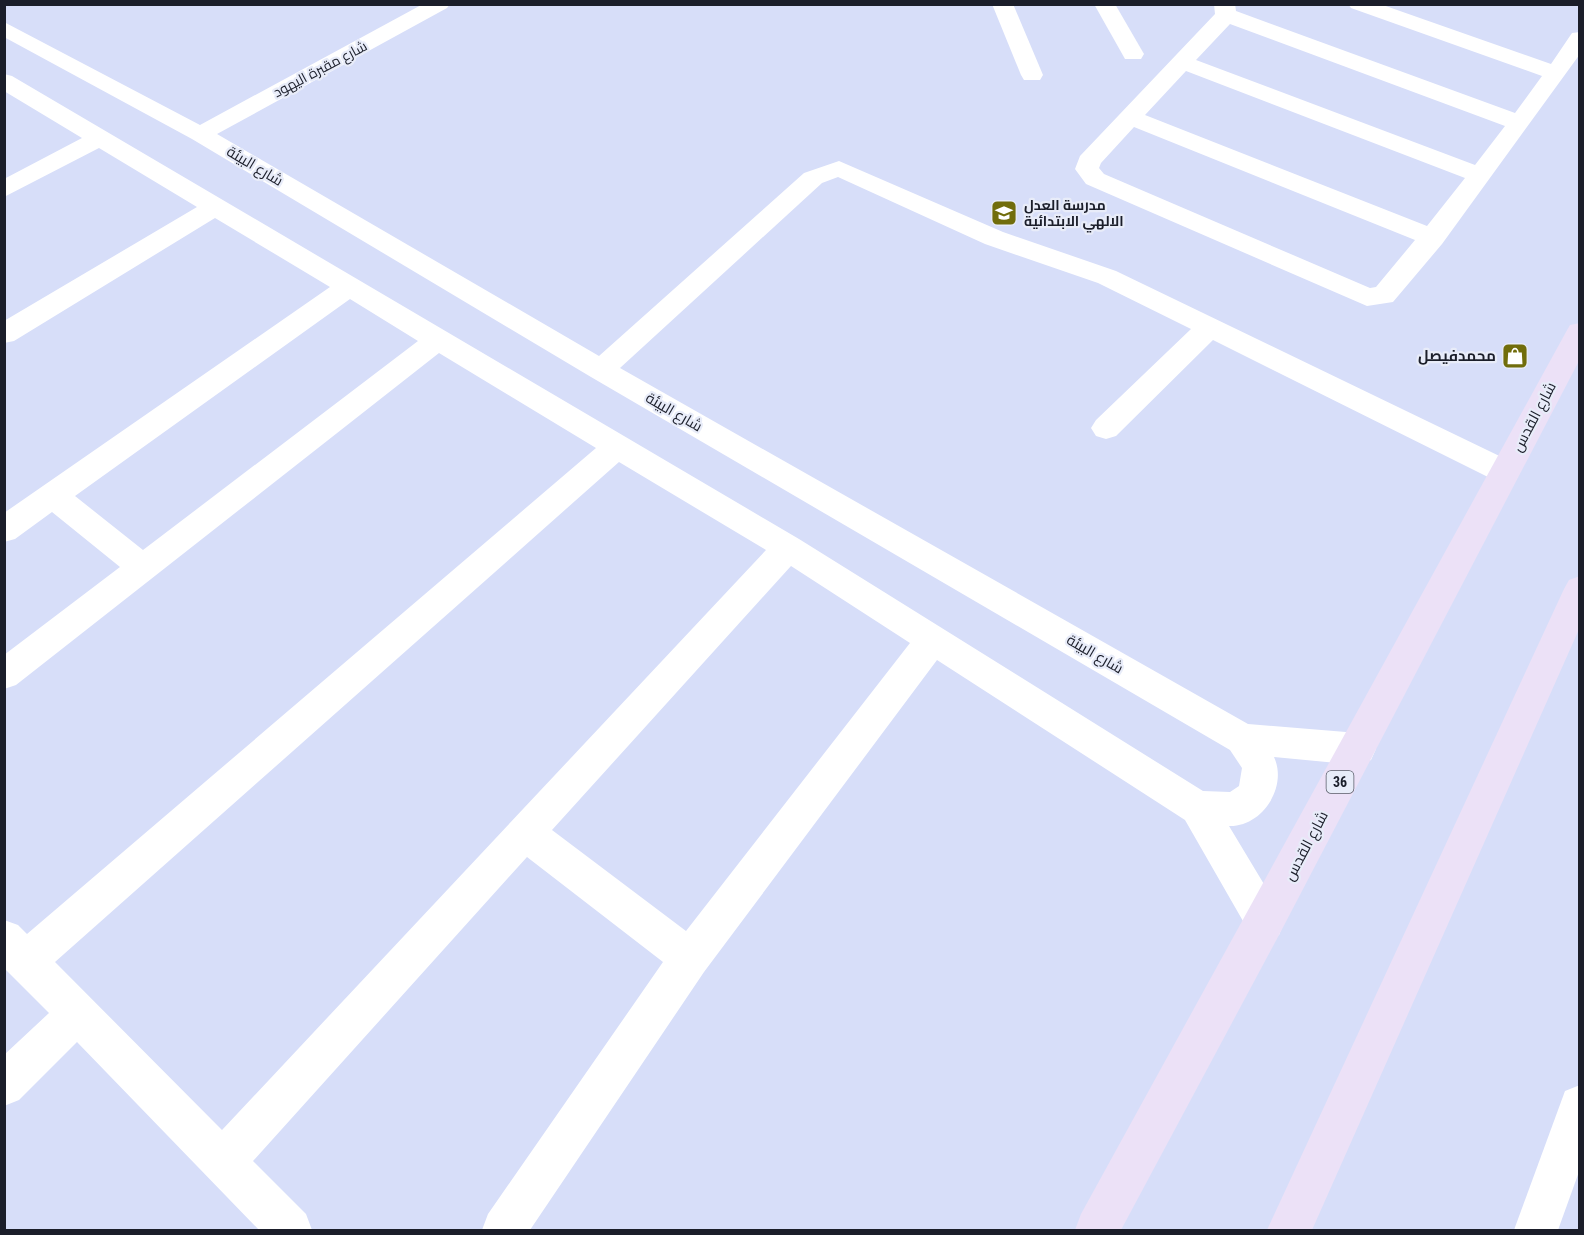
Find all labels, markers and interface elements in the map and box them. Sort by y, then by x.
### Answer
street label: شارع مقبرة اليهود [270,38,370,101]
street label: شارع البيئة [223,142,286,192]
place label: مدرسة العدل الالهي الابتدائية [1024,197,1124,233]
school or university icon: مدرسة العدل الالهي الابتدائية [989,198,1019,228]
shop icon: محمدفيصل [1500,341,1530,371]
place label: محمدفيصل [1418,347,1496,365]
street label: شارع القدس [1508,379,1562,456]
street label: شارع البيئة [641,389,706,437]
street label: شارع البيئة [1062,631,1127,679]
road number: 36 [1326,771,1354,793]
street label: شارع القدس [1280,808,1334,885]

